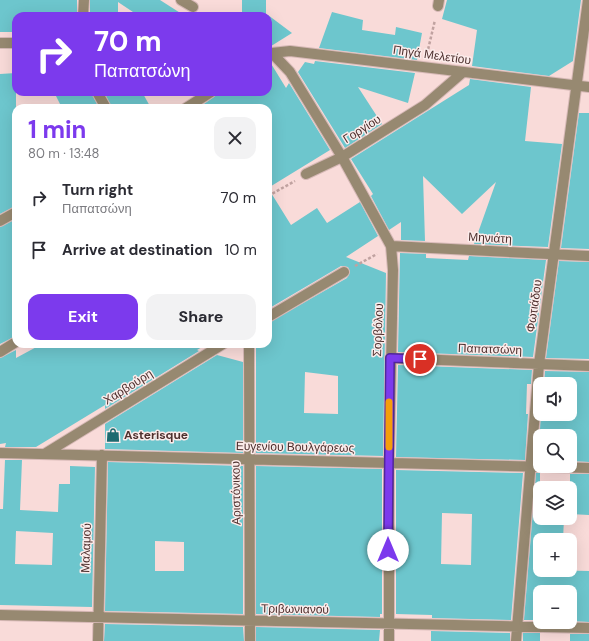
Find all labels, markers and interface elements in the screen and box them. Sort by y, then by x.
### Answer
text: 70 m [94,23,162,60]
icon: right [28,28,80,80]
street label: Πηγά Μελετίου [392,42,472,68]
text: Παπατσώνη [94,59,190,83]
street label: Γοργίου [340,111,384,147]
text: 1 min [28,114,86,145]
button: close [214,117,256,159]
text: 80 m · 13:48 [28,145,100,162]
text: Turn right [62,180,133,200]
icon: right [28,187,50,209]
text: 70 m [221,188,256,208]
text: Παπατσώνη [62,200,132,217]
street label: Μηνιάτη [468,229,512,247]
icon: arrive [28,239,50,261]
text: Arrive at destination [62,240,213,260]
text: 10 m [225,240,257,260]
street label: Φωτιάδου [522,279,546,333]
button: Exit [28,294,138,340]
button: Share [146,294,256,340]
street label: Σορβόλου [369,303,387,357]
street label: Παπατσώνη [458,340,522,358]
pin [403,342,437,376]
icon: arrive [409,348,431,370]
street label: Χαρβούρη [100,366,156,408]
map controls [533,377,577,629]
button: sound [533,377,577,421]
shop icon: Asterisque [105,427,121,443]
place label: Asterisque [124,427,188,443]
button: search [533,429,577,473]
street label: Ευγενίου Βουλγάρεως [236,438,355,456]
street label: Αριστόνικου [227,461,245,525]
button: layers [533,481,577,525]
street label: Μαλαμού [77,523,95,573]
position arrow [367,529,409,571]
button: + [533,533,577,577]
button: − [533,585,577,629]
street label: Τριβωνιανού [261,600,329,618]

